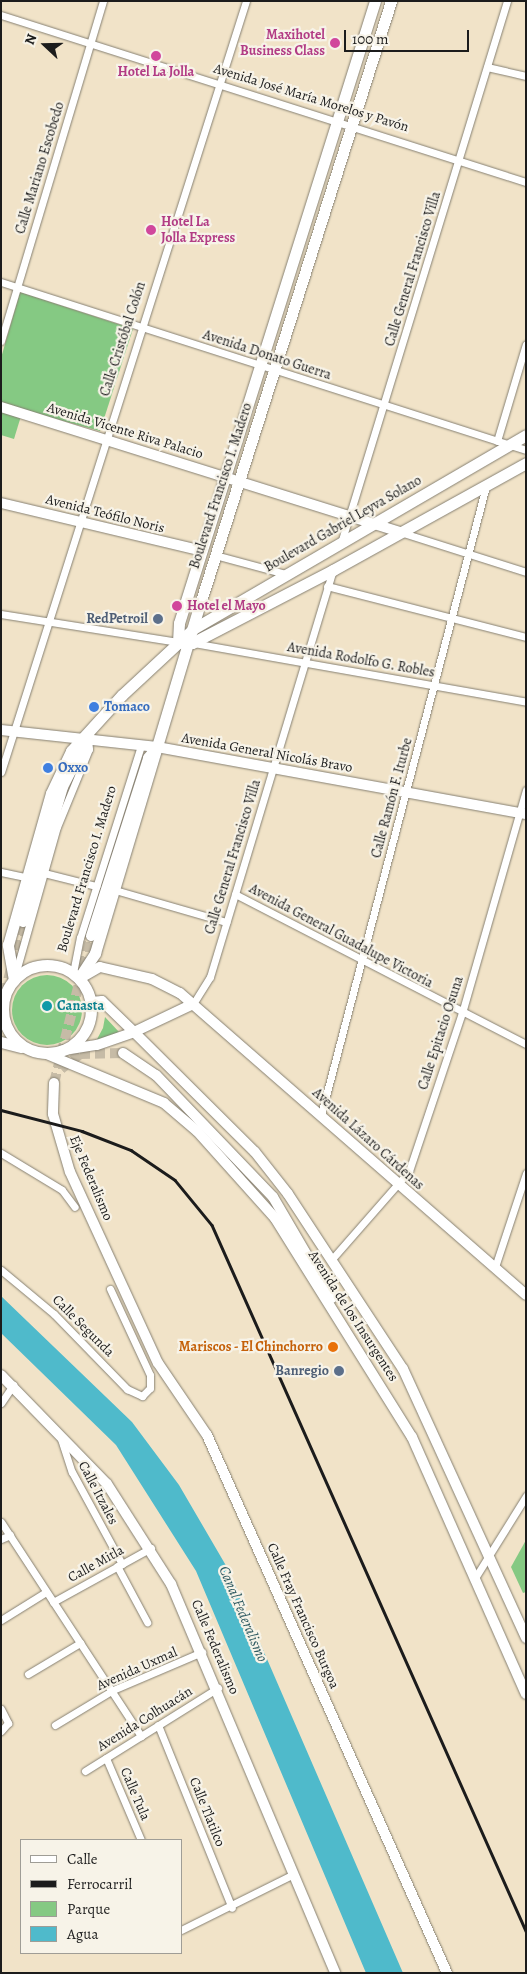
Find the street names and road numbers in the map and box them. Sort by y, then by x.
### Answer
street label: Avenida José María Morelos y Pavón [211,60,411,136]
street label: Calle Mariano Escobedo [12,100,68,236]
street label: Calle General Francisco Villa [381,190,445,348]
street label: Calle Cristóbal Colón [97,280,149,398]
street label: Avenida Donato Guerra [201,326,333,384]
street label: Avenida Vicente Riva Palacio [45,399,205,463]
street label: Boulevard Francisco I. Madero [186,401,256,571]
street label: Boulevard Gabriel Leyva Solano [261,472,425,576]
street label: Avenida Teófilo Noris [44,491,166,537]
street label: Avenida Rodolfo G. Robles [286,639,436,681]
street label: Avenida General Nicolás Bravo [180,730,354,776]
street label: Calle Ramón F. Iturbe [368,736,416,860]
street label: Calle General Francisco Villa [201,778,265,936]
street label: Boulevard Francisco I. Madero [54,783,120,955]
street label: Avenida General Guadalupe Victoria [246,880,436,992]
street label: Calle Epitacio Osuna [415,974,467,1092]
street label: Avenida Lázaro Cárdenas [309,1084,427,1194]
street label: Eje Federalismo [66,1133,116,1223]
street label: Avenida de los Insurgentes [304,1247,402,1385]
street label: Calle Segunda [49,1292,117,1360]
street label: Calle Itzales [74,1459,122,1527]
street label: Calle Fray Francisco Burgoa [263,1541,343,1691]
street label: Calle Mitla [65,1542,127,1586]
street label: Calle Federalismo [188,1597,242,1697]
street label: Avenida Uxmal [94,1644,180,1694]
street label: Avenida Colhuacán [94,1683,196,1755]
street label: Calle Tula [116,1765,154,1823]
street label: Calle Tlatilco [185,1775,229,1849]

